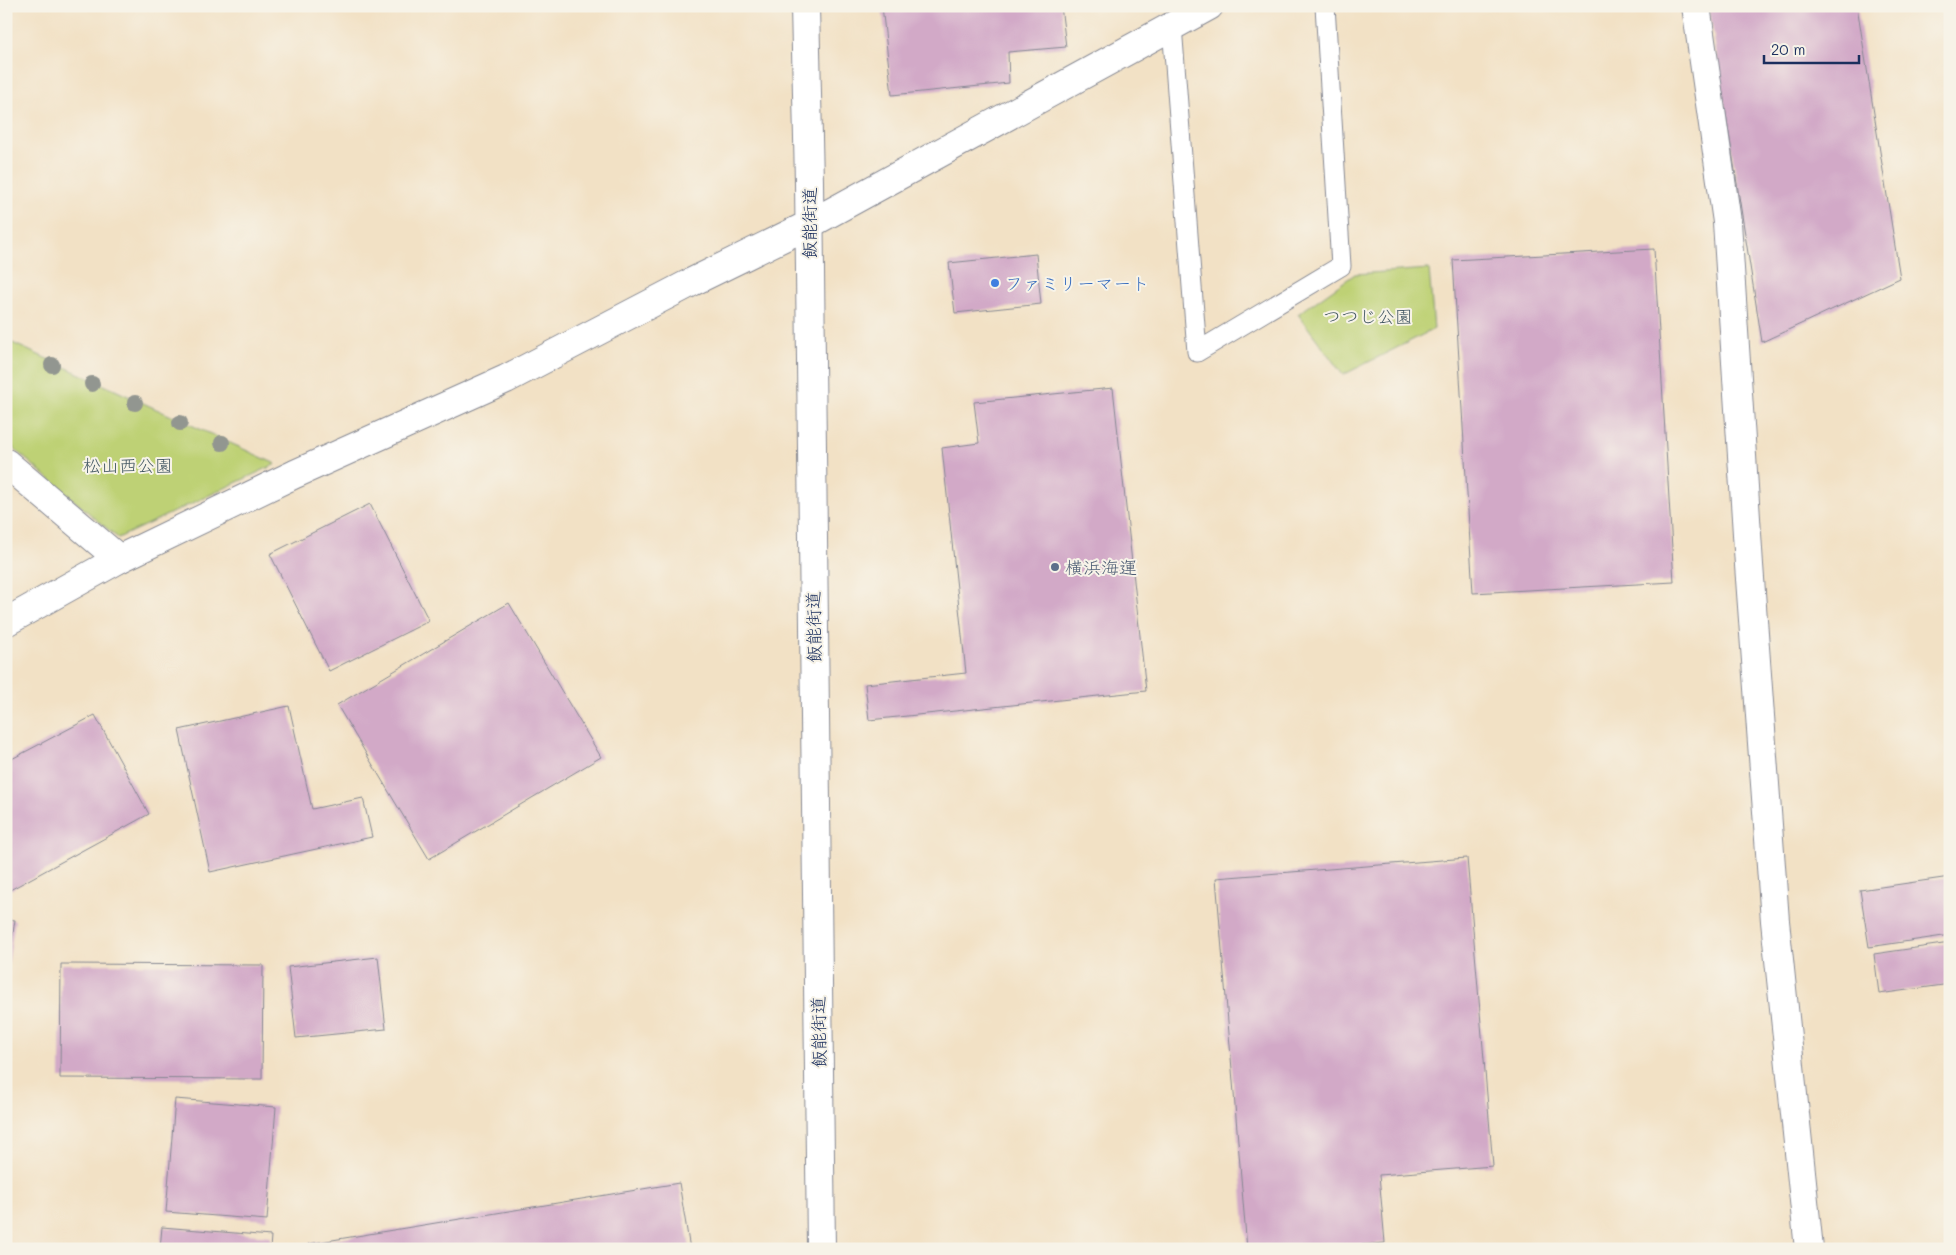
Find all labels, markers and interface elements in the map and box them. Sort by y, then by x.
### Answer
scale bar [1764,32,1858,64]
text: 20 m [1771,39,1805,59]
street label: 飯能街道 [797,187,821,259]
place label: ファミリーマート [1005,271,1149,295]
marker: ファミリーマート [989,277,1001,289]
park label: つつじ公園 [1323,304,1413,328]
park label: 松山西公園 [83,453,173,477]
place label: 横浜海運 [1065,555,1137,579]
marker: 横浜海運 [1049,561,1061,573]
street label: 飯能街道 [800,591,826,663]
street label: 飯能街道 [805,996,831,1068]

